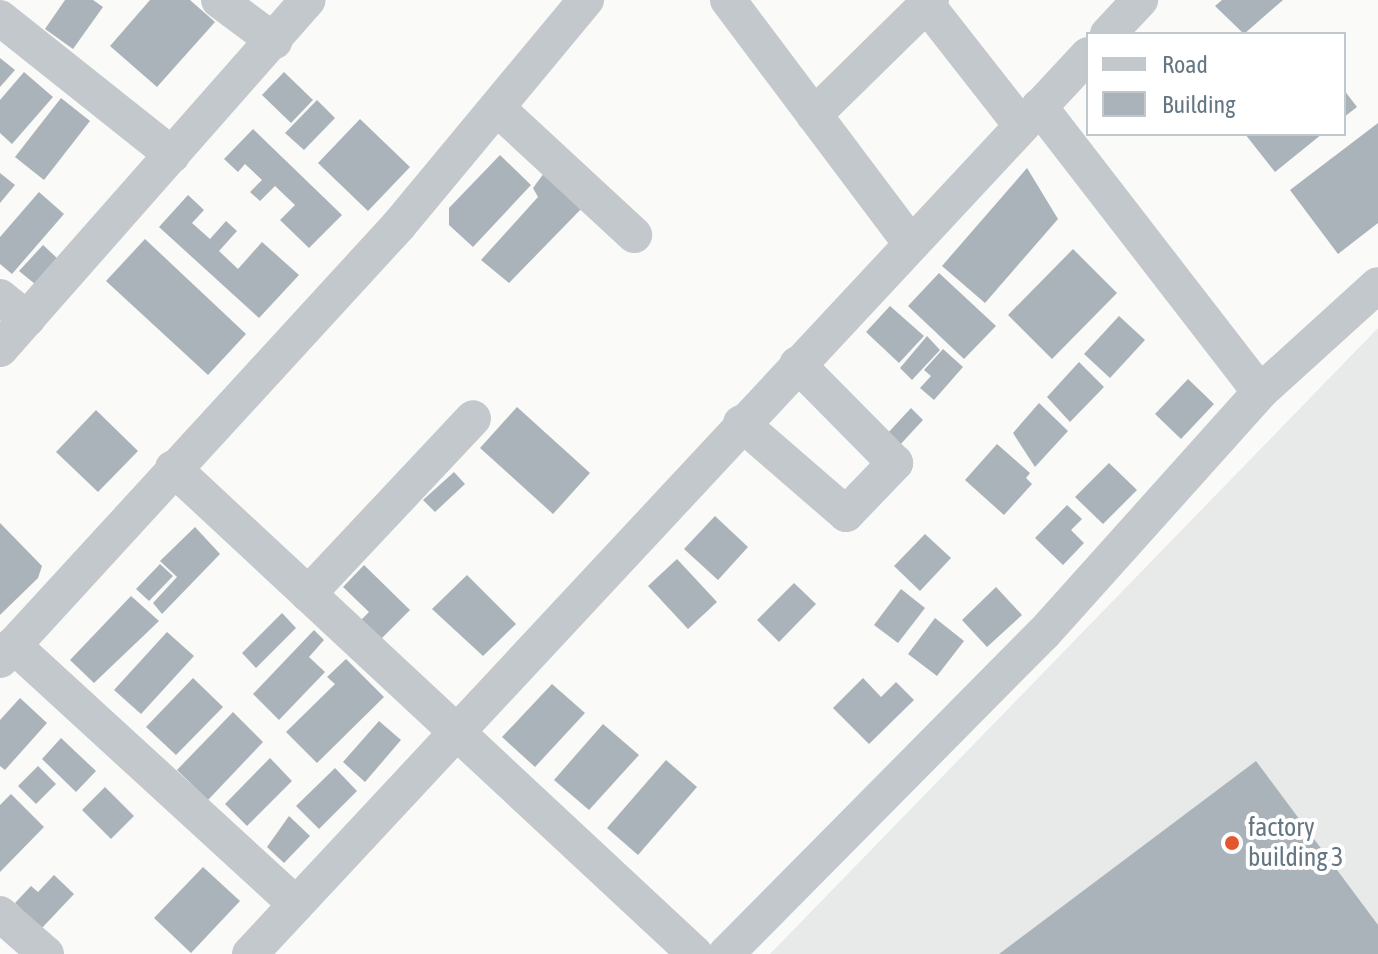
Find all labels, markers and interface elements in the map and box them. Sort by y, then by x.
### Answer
legend [1086,32,1346,136]
text: Road [1162,51,1208,78]
text: Building [1162,91,1235,118]
place label: factory building 3 [1248,812,1343,874]
marker: factory building 3 [1223,834,1241,852]

